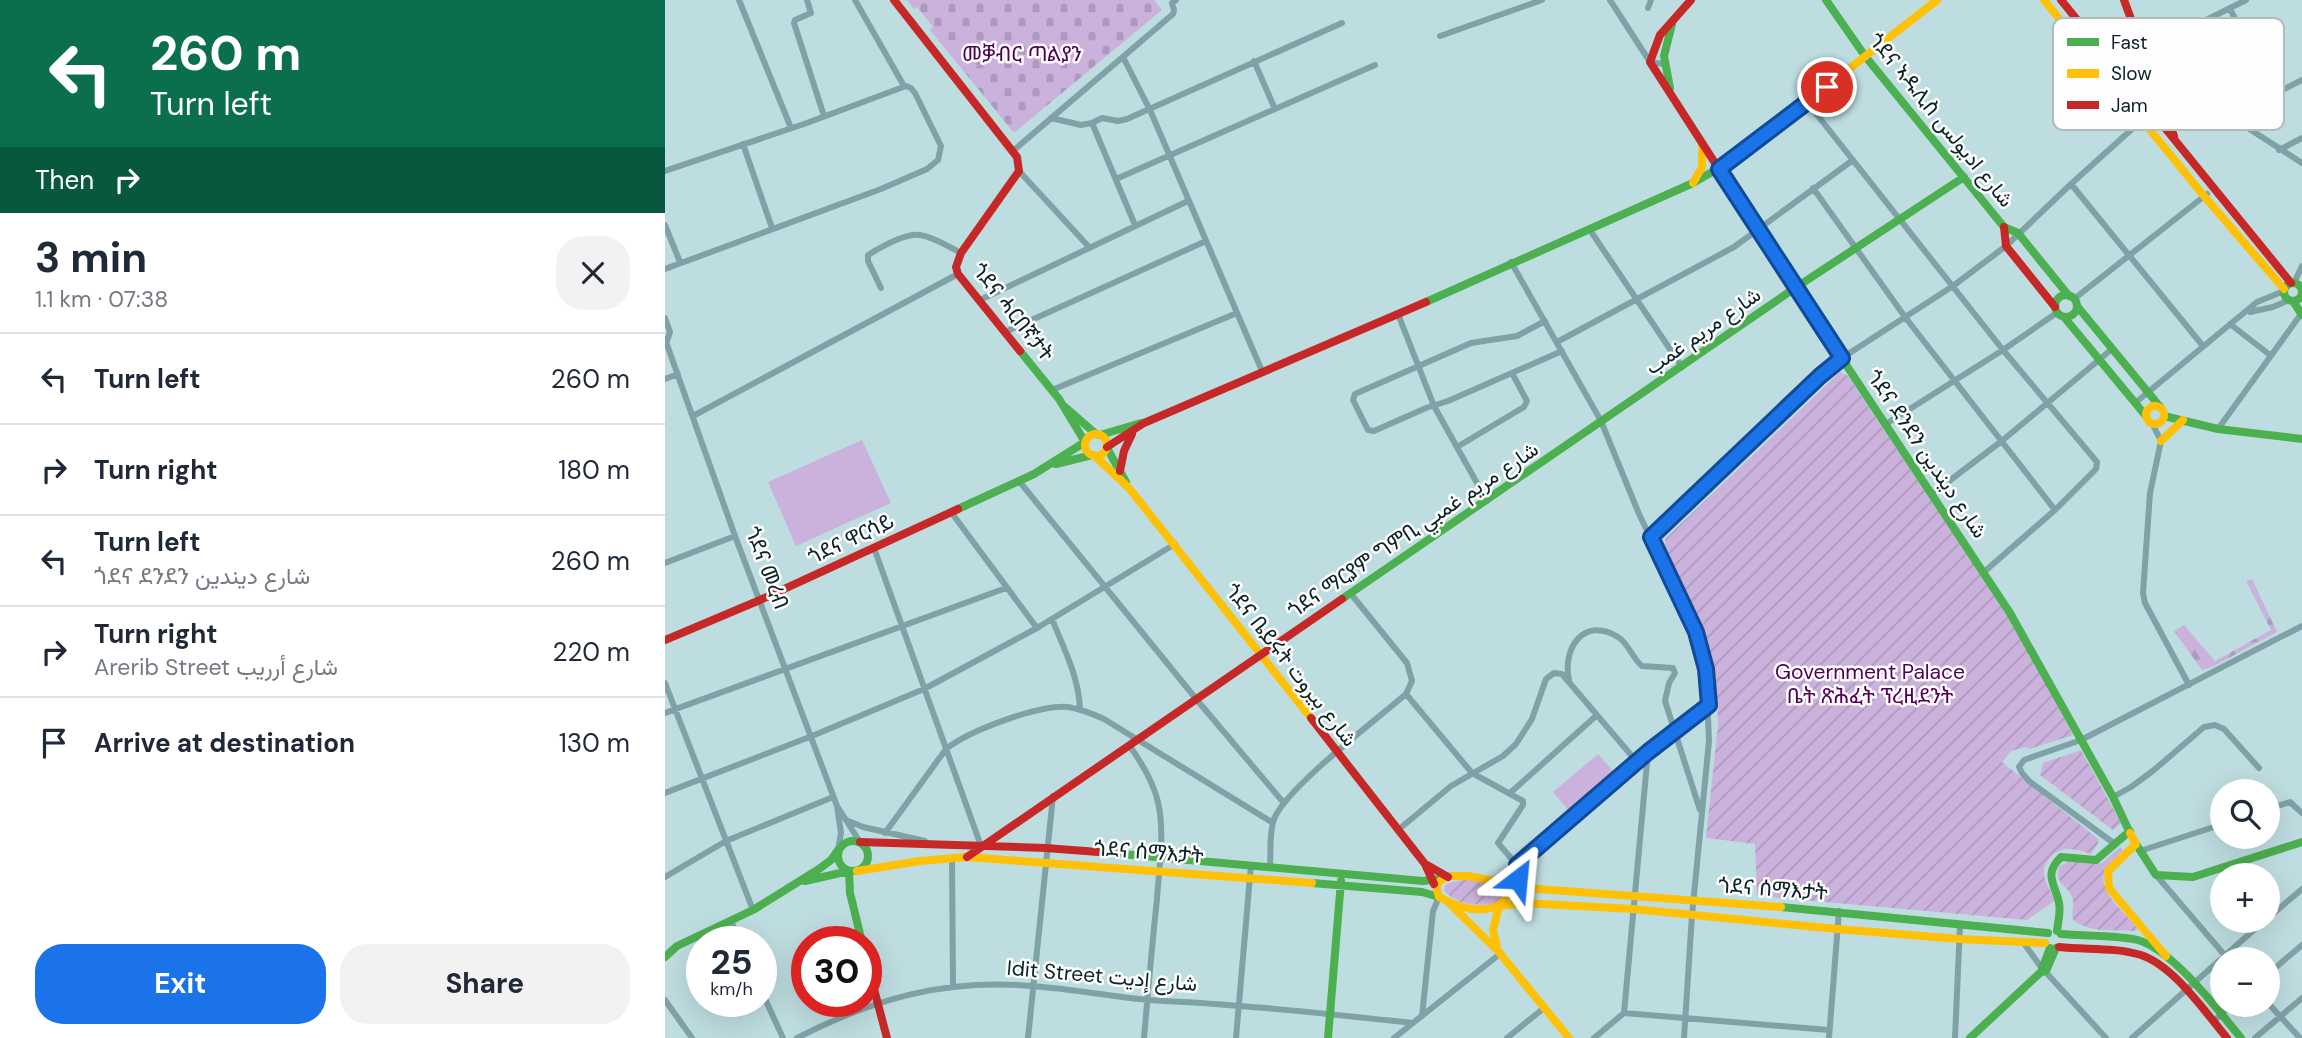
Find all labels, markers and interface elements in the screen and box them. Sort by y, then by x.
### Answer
legend [2053,18,2284,130]
text: 260 m [150,21,301,85]
street label: ጎደና ኣዱሊስ شارع اديولس [1862,27,2020,213]
icon: left [35,28,126,119]
text: Fast [2111,30,2147,55]
park label: መቓብር ጣልያን [962,40,1082,68]
pin [1797,57,1857,117]
text: Slow [2111,61,2152,86]
icon: arrive [1808,68,1846,106]
text: Turn left [150,83,272,125]
text: Jam [2111,93,2148,118]
icon: right [108,161,146,199]
text: Then [35,163,94,197]
text: 3 min [35,230,147,285]
button: close [556,236,630,310]
street label: ጎደና ሓርበኛታት [966,257,1061,367]
street label: شارع مريم غمب [1640,281,1766,381]
text: 1.1 km · 07:38 [35,284,168,314]
icon: left [35,360,73,398]
text: Turn left [94,362,201,396]
text: 260 m [551,362,630,396]
street label: ጎደና ደንደን شارع ديندين [1860,364,1994,544]
street label: ጎደና ማርያም ግምቢ شارع مريم غمبي [1282,435,1546,627]
icon: right [35,451,73,489]
text: Turn right [94,453,218,487]
text: 180 m [558,453,630,487]
street label: ጎደና ዋርሳይ [803,507,899,571]
street label: ጎደና መረብ [738,523,796,613]
text: Turn left [94,525,201,559]
icon: left [35,542,73,580]
text: 260 m [551,544,630,578]
text: ጎደና ደንደን شارع ديندين [94,561,310,591]
street label: ጎደና ቤይሩት شارع بيروت [1218,578,1364,752]
text: Turn right [94,617,218,651]
icon: right [35,633,73,671]
text: 220 m [552,635,630,669]
text: Arerib Street شارع أرريب [94,652,338,682]
park label: Government Palace ቤት ጽሕፈት ፕረዚደንት [1775,658,1965,710]
icon: arrive [35,724,73,762]
text: Arrive at destination [94,726,355,760]
text: 130 m [559,726,630,760]
map controls [2210,779,2280,1017]
button: search [2210,779,2280,849]
street label: ጎደና ሰማእታት [1093,834,1205,870]
position arrow [1481,842,1555,916]
button: + [2210,863,2280,933]
street label: ጎደና ሰማእታት [1717,871,1829,907]
speed limit sign: 30 [791,926,882,1017]
text: 25 [711,939,752,985]
button: Exit [35,944,326,1024]
button: Share [340,944,630,1024]
button: − [2210,947,2280,1017]
street label: Idit Street شارع إديت [1006,954,1198,998]
text: km/h [710,977,753,1001]

